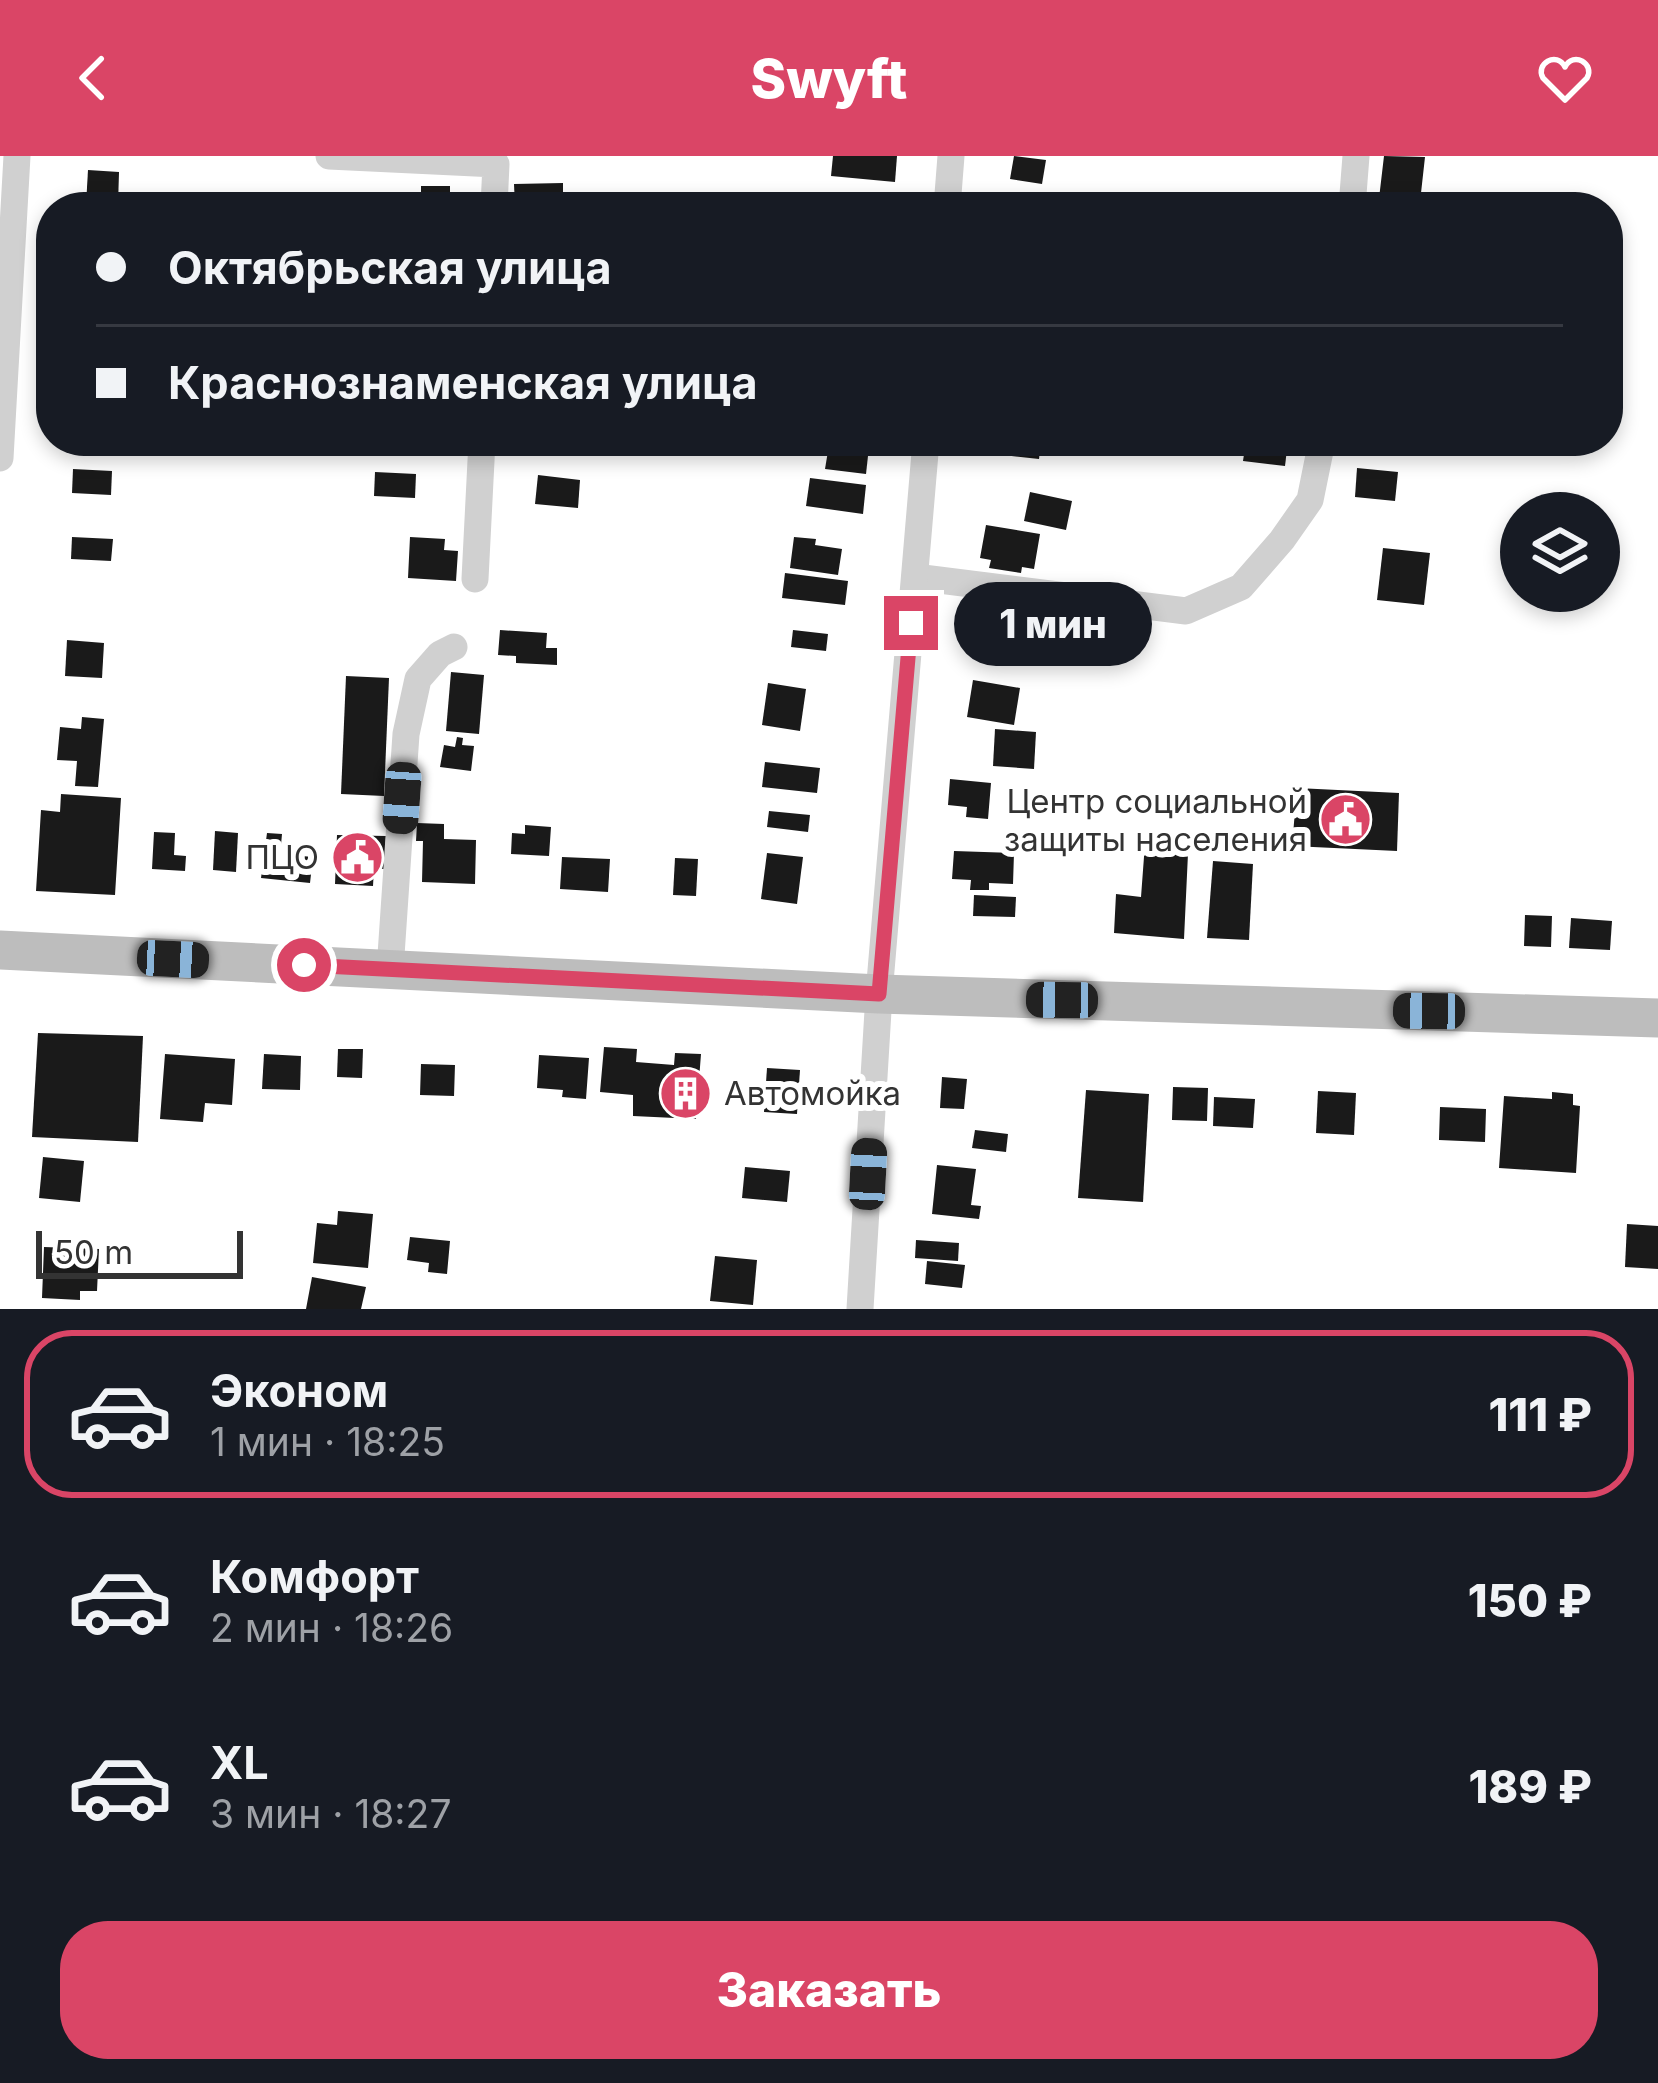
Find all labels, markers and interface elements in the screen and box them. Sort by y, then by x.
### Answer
icon: back [60,45,126,111]
icon: heart [1532,45,1598,111]
text: Swyft [751,46,907,111]
text: Октябрьская улица [168,240,612,295]
text: Краснознаменская улица [168,355,758,410]
map controls [1500,492,1620,612]
button: layers [1500,492,1620,612]
callout: 1 мин [953,581,1151,665]
route end [884,596,938,650]
text: 1 мин [999,600,1107,647]
car [382,761,422,835]
place label: Центр социальной защиты населения [1004,781,1307,859]
public building icon: Центр социальной защиты населения [1318,792,1374,848]
public building icon: ПЦО [330,829,386,885]
place label: ПЦО [245,837,319,877]
route start [277,938,331,992]
car [136,939,210,979]
car [1026,981,1098,1019]
car [1393,992,1465,1030]
building icon: Автомойка [657,1065,713,1121]
place label: Автомойка [724,1073,901,1113]
car [848,1137,888,1211]
scale bar [36,1225,243,1278]
text: 50 m [54,1232,133,1272]
icon: car [66,1360,174,1468]
text: Эконом [210,1363,388,1418]
text: 111 ₽ [1488,1387,1592,1442]
text: 1 мин · 18:25 [210,1418,445,1465]
icon: car [66,1546,174,1654]
text: Комфорт [210,1549,419,1604]
text: 150 ₽ [1468,1573,1592,1628]
text: 2 мин · 18:26 [210,1604,453,1651]
icon: car [66,1732,174,1840]
text: XL [210,1735,269,1790]
text: 189 ₽ [1469,1759,1592,1814]
text: 3 мин · 18:27 [210,1790,451,1837]
button: Заказать [60,1921,1598,2059]

